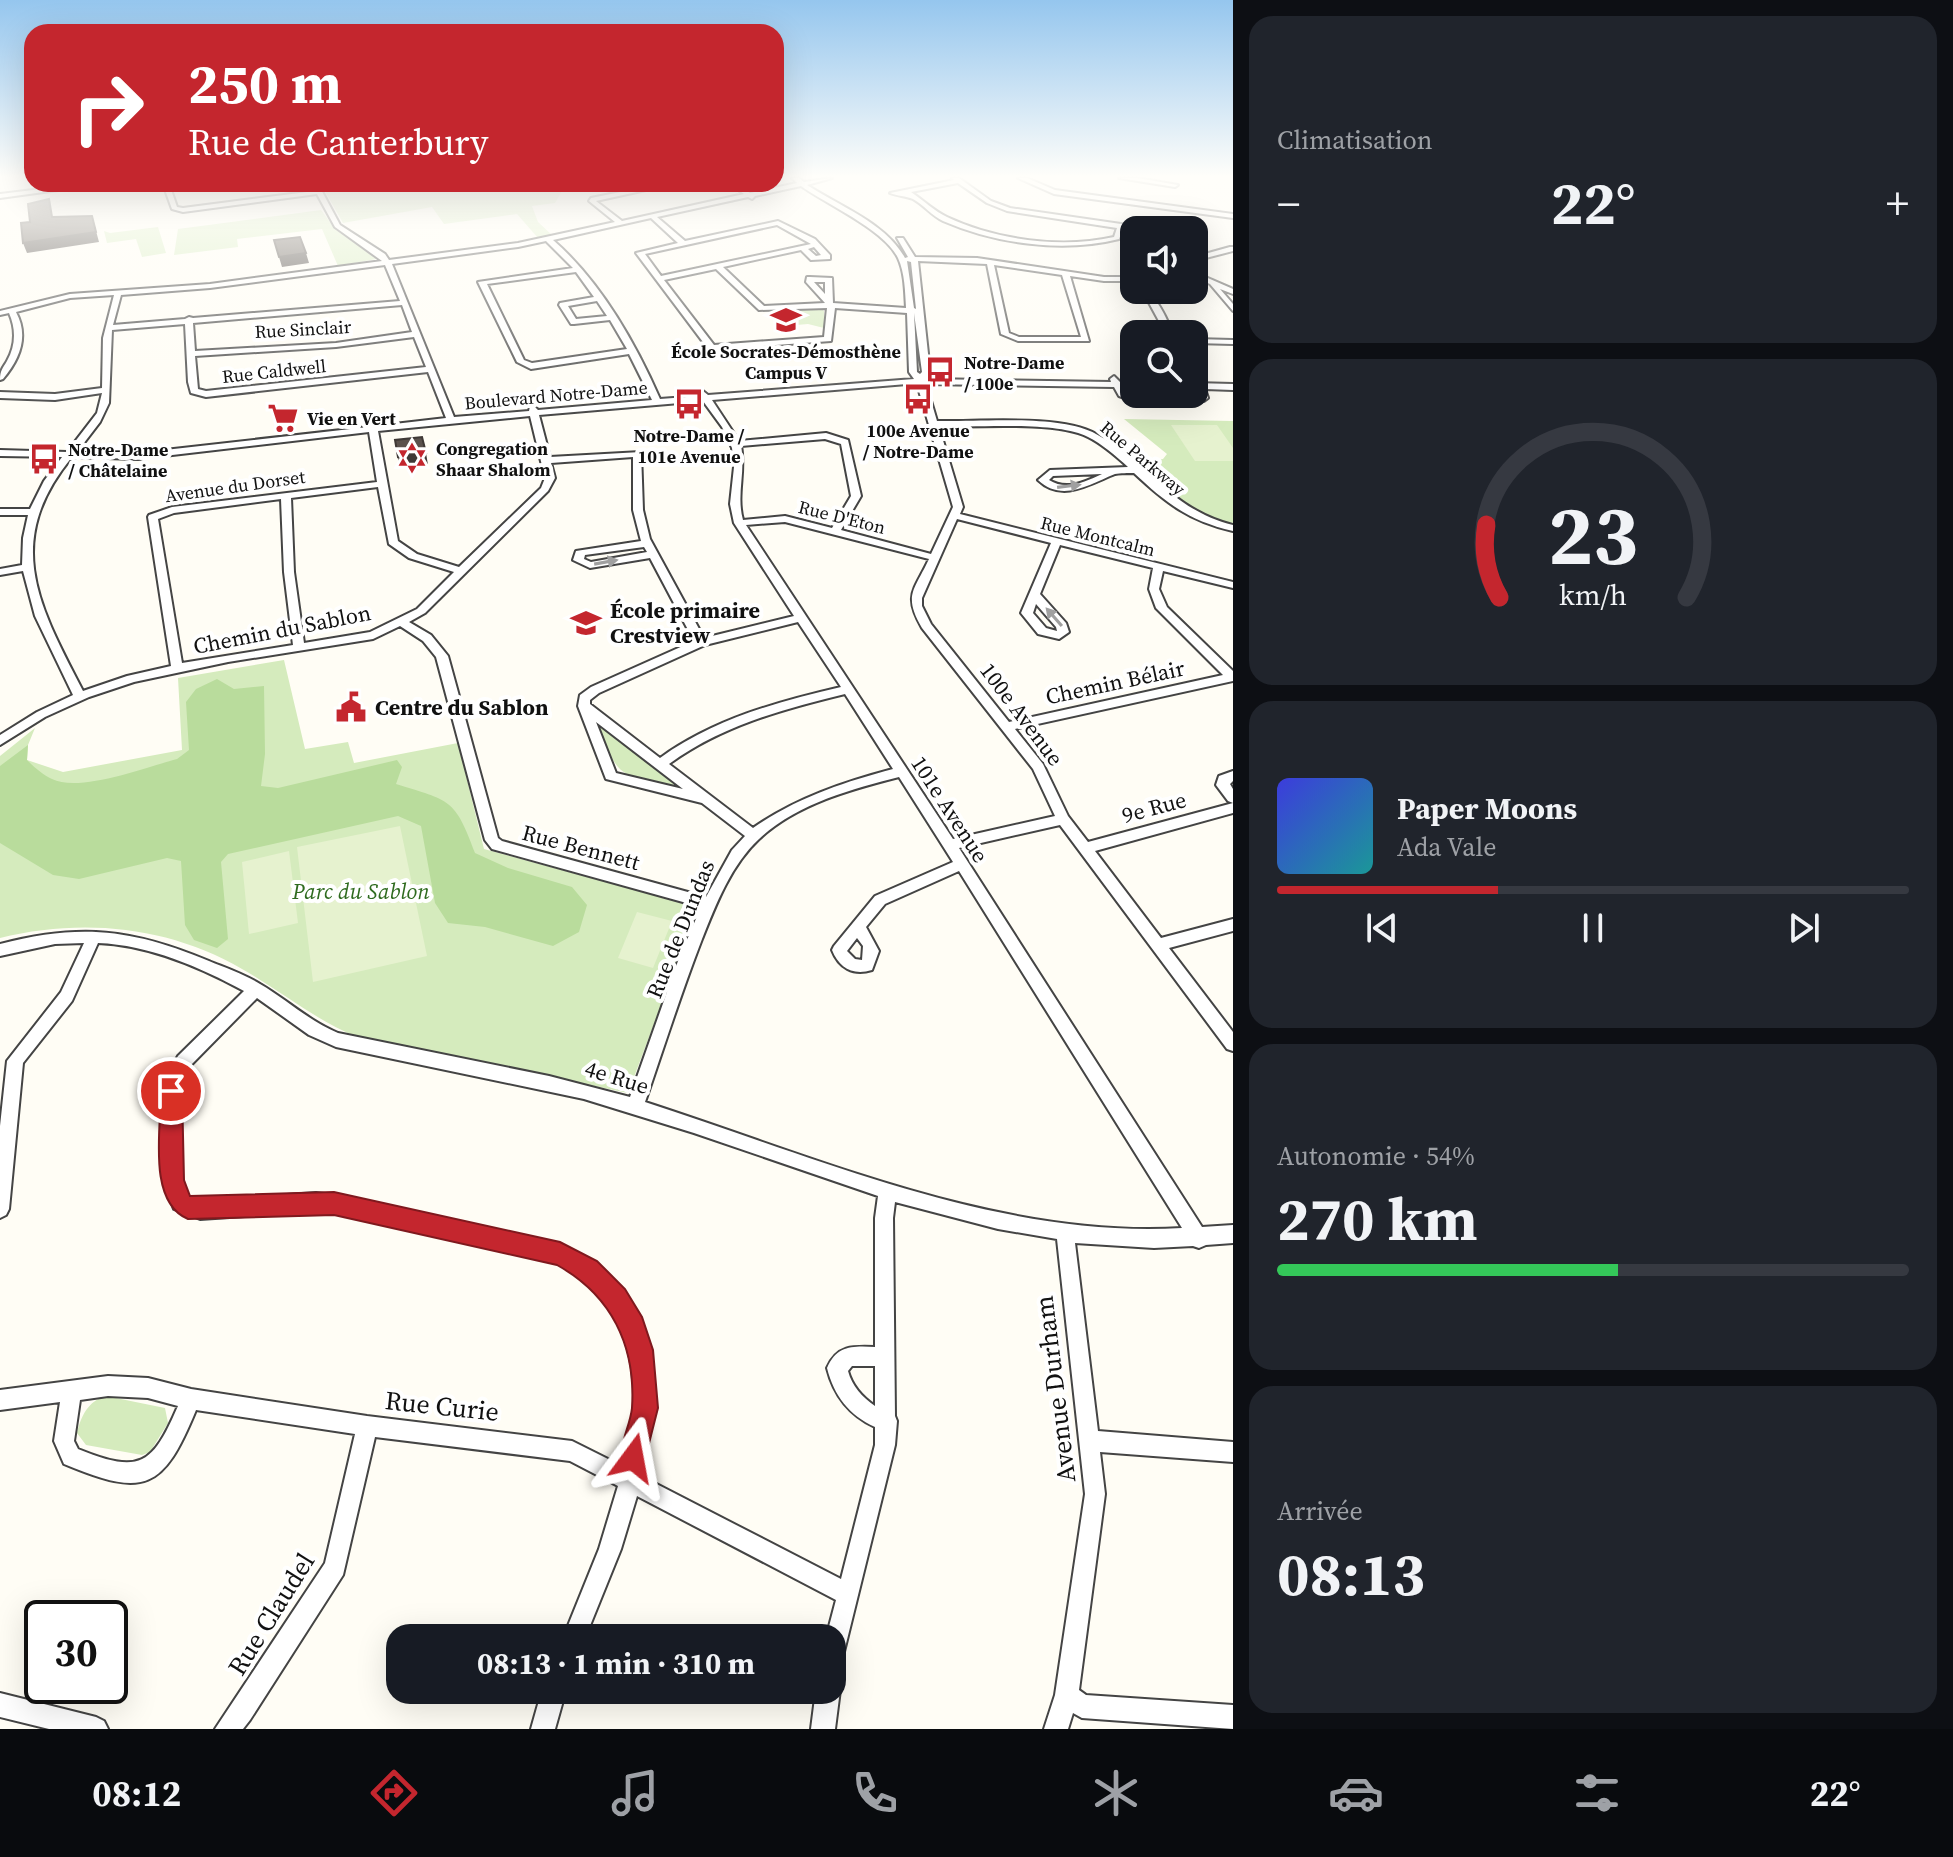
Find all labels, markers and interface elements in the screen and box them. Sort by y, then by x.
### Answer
text: 250 m [188,45,342,122]
icon: right [56,56,160,160]
text: Rue de Canterbury [188,118,488,167]
text: Climatisation [1277,122,1433,158]
text: 22° [1551,162,1635,244]
text: − [1277,173,1300,234]
text: + [1886,173,1909,234]
map controls [1120,216,1208,408]
button: sound [1120,216,1208,304]
school or university icon: École Socrates-Démosthène Campus V [769,303,803,337]
street label: Rue Sinclair [254,314,352,344]
button: search [1120,320,1208,408]
place label: École Socrates-Démosthène Campus V [671,339,901,385]
place label: Notre-Dame / 100e [964,350,1064,396]
street label: Rue Caldwell [221,353,327,389]
bus stop icon: Notre-Dame / 100e [923,355,957,389]
street label: Boulevard Notre-Dame [463,375,649,415]
bus stop icon: 100e Avenue / Notre-Dame [901,382,935,416]
bus stop icon: Notre-Dame / 101e Avenue [672,387,706,421]
supermarket icon: Vie en Vert [266,401,300,435]
place label: Vie en Vert [307,406,396,431]
street label: Rue Parkway [1095,415,1191,501]
place label: 100e Avenue / Notre-Dame [862,418,974,464]
place label: Notre-Dame / 101e Avenue [633,423,745,469]
place label: Congregation Shaar Shalom [436,436,551,482]
place label: Notre-Dame / Châtelaine [68,437,168,483]
synagogue icon: Congregation Shaar Shalom [395,441,429,475]
bus stop icon: Notre-Dame / Châtelaine [27,442,61,476]
street label: Avenue du Dorset [163,464,307,508]
text: 23 [1548,477,1638,591]
one-way arrow [1056,479,1081,492]
street label: Rue D'Eton [796,494,888,540]
street label: Rue Montcalm [1038,510,1158,562]
one-way arrow [593,556,618,568]
text: km/h [1559,575,1627,615]
place label: École primaire Crestview [610,595,760,650]
street label: Chemin du Sablon [191,597,373,661]
school or university icon: École primaire Crestview [569,606,603,640]
one-way arrow [1045,607,1063,626]
street label: Chemin Bélair [1043,652,1188,711]
street label: 100e Avenue [973,656,1071,772]
public building icon: Centre du Sablon [334,690,368,724]
place label: Centre du Sablon [375,692,549,722]
street label: 101e Avenue [904,750,996,868]
street label: 9e Rue [1119,784,1189,830]
text: Paper Moons [1397,788,1577,829]
street label: Rue Bennett [519,817,644,877]
text: Ada Vale [1397,829,1496,865]
street label: Rue de Dundas [639,855,721,1003]
park label: Parc du Sablon [291,876,430,906]
icon: previous [1360,906,1404,950]
icon: pause [1571,906,1615,950]
icon: next [1782,906,1826,950]
street label: 4e Rue [581,1053,653,1101]
pin [137,1057,205,1125]
icon: arrive [149,1069,193,1113]
text: Autonomie · 54% [1277,1138,1475,1174]
text: 270 km [1277,1178,1478,1260]
street label: Avenue Durham [1026,1294,1084,1484]
street label: Rue Curie [383,1382,501,1430]
position arrow [591,1416,675,1500]
text: Arrivée [1277,1493,1363,1529]
text: 08:13 [1277,1533,1425,1615]
street label: Rue Claudel [219,1546,323,1682]
speed limit sign: 30 [24,1600,128,1704]
text: 08:13 · 1 min · 310 m [477,1643,755,1684]
icon: directions [366,1765,422,1821]
icon: music [607,1765,663,1821]
icon: phone [847,1765,903,1821]
icon: climate [1088,1765,1144,1821]
icon: car [1328,1765,1384,1821]
icon: filters [1569,1765,1625,1821]
text: 08:12 [92,1769,181,1818]
text: 22° [1810,1769,1861,1818]

